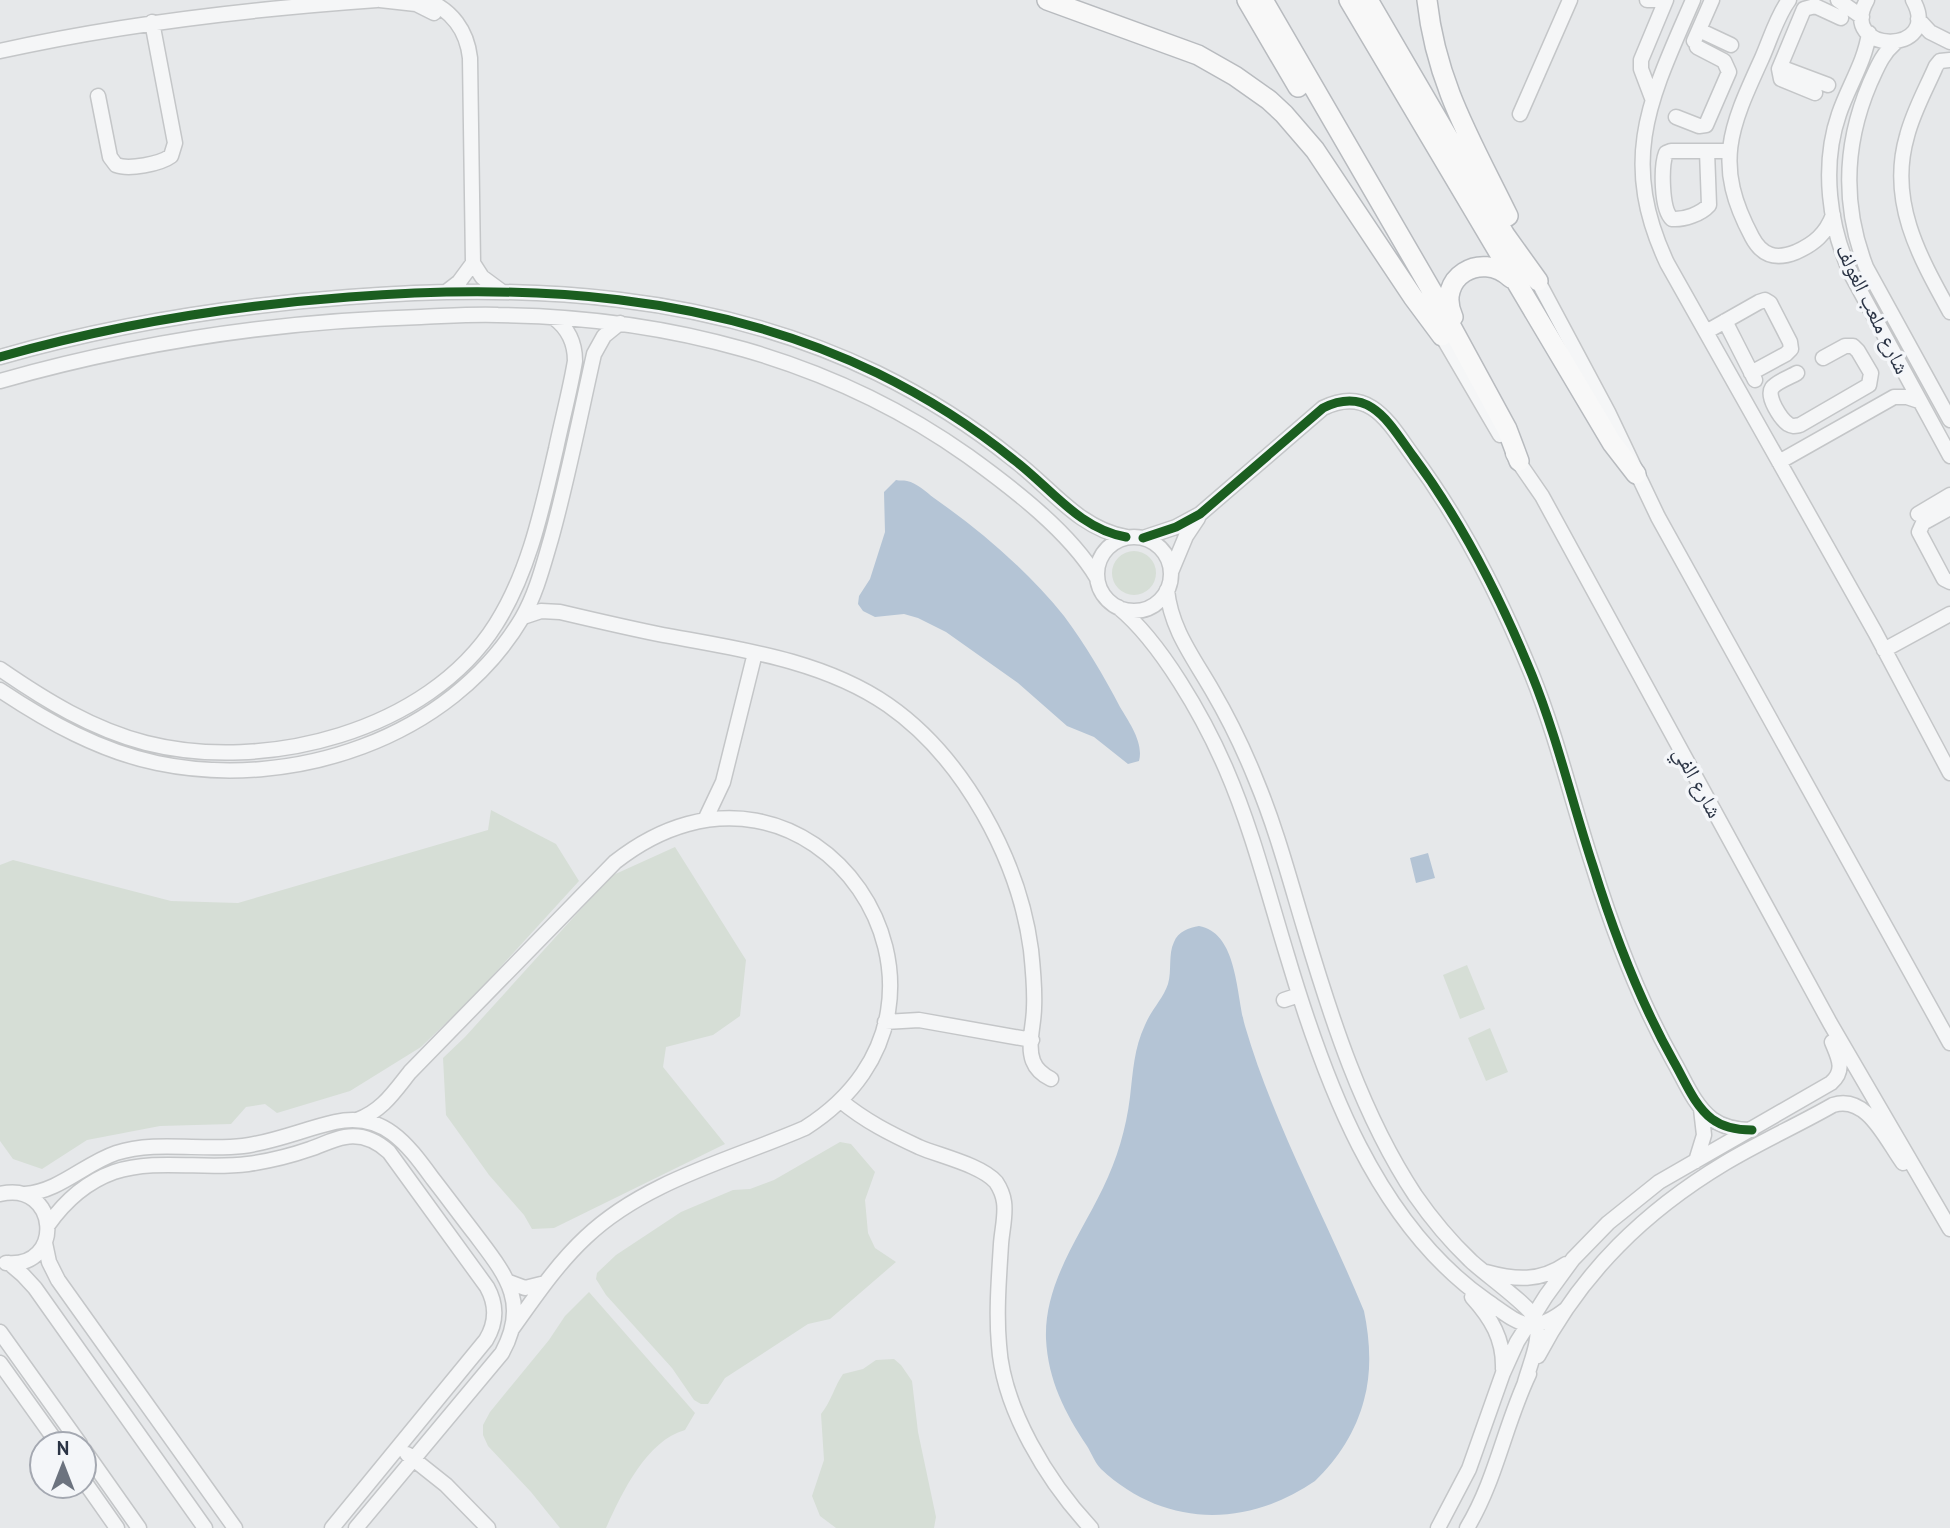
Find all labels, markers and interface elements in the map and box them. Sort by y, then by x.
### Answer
street label: شارع ملعب الغولف [1830,240,1916,378]
street label: شارع الفي [1664,742,1729,824]
north arrow [28,1430,98,1500]
text: N [57,1436,69,1460]

